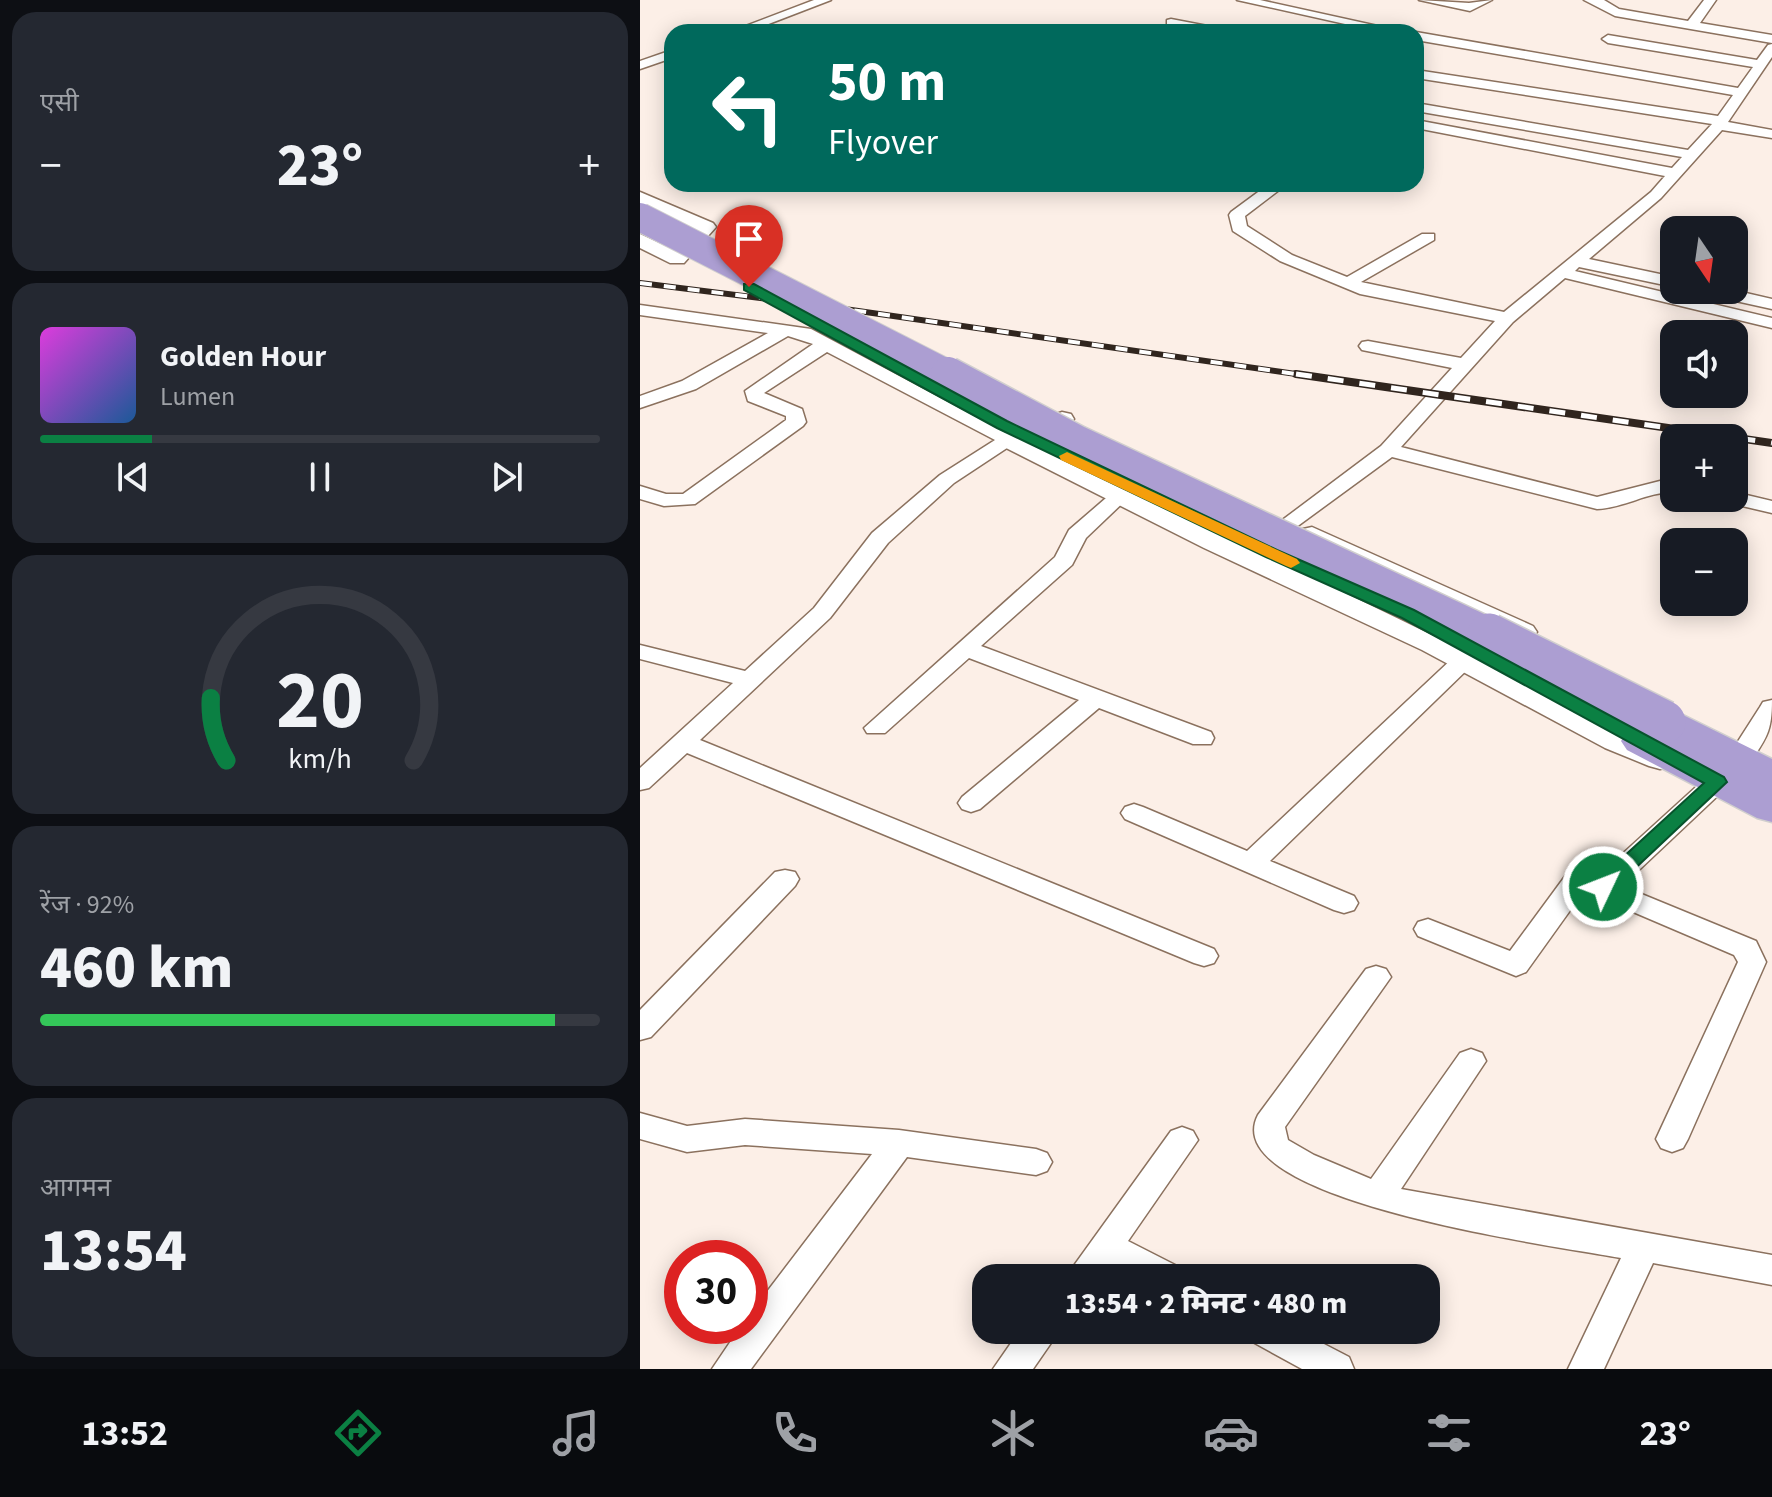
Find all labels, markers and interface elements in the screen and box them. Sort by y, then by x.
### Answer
text: 50 m [828,43,946,122]
icon: left [696,56,800,160]
text: एसी [40,84,79,121]
text: Flyover [828,117,938,168]
text: 23° [277,124,363,209]
text: − [40,135,62,198]
text: + [578,135,600,198]
pin [715,205,783,287]
north arrow [1660,216,1748,304]
map controls [1660,216,1748,616]
icon: arrive [727,217,771,261]
button: sound [1660,320,1748,408]
text: Golden Hour [160,335,326,378]
text: Lumen [160,378,235,415]
button: + [1660,424,1748,512]
icon: previous [111,455,155,499]
icon: pause [298,455,342,499]
icon: next [485,455,529,499]
button: − [1660,528,1748,616]
text: 20 [276,641,364,759]
text: km/h [288,739,352,779]
position arrow [1561,845,1645,929]
text: रेंज · 92% [40,886,134,923]
text: 460 km [40,926,233,1011]
text: आगमन [40,1169,111,1206]
text: 13:54 [40,1209,187,1294]
speed limit sign: 30 [664,1240,768,1344]
text: 13:54 · 2 मिनट · 480 m [1065,1282,1347,1325]
icon: directions [330,1405,386,1461]
icon: music [548,1405,604,1461]
icon: phone [767,1405,823,1461]
icon: climate [985,1405,1041,1461]
icon: car [1203,1405,1259,1461]
icon: filters [1421,1405,1477,1461]
text: 13:52 [81,1408,168,1459]
text: 23° [1640,1408,1691,1459]

